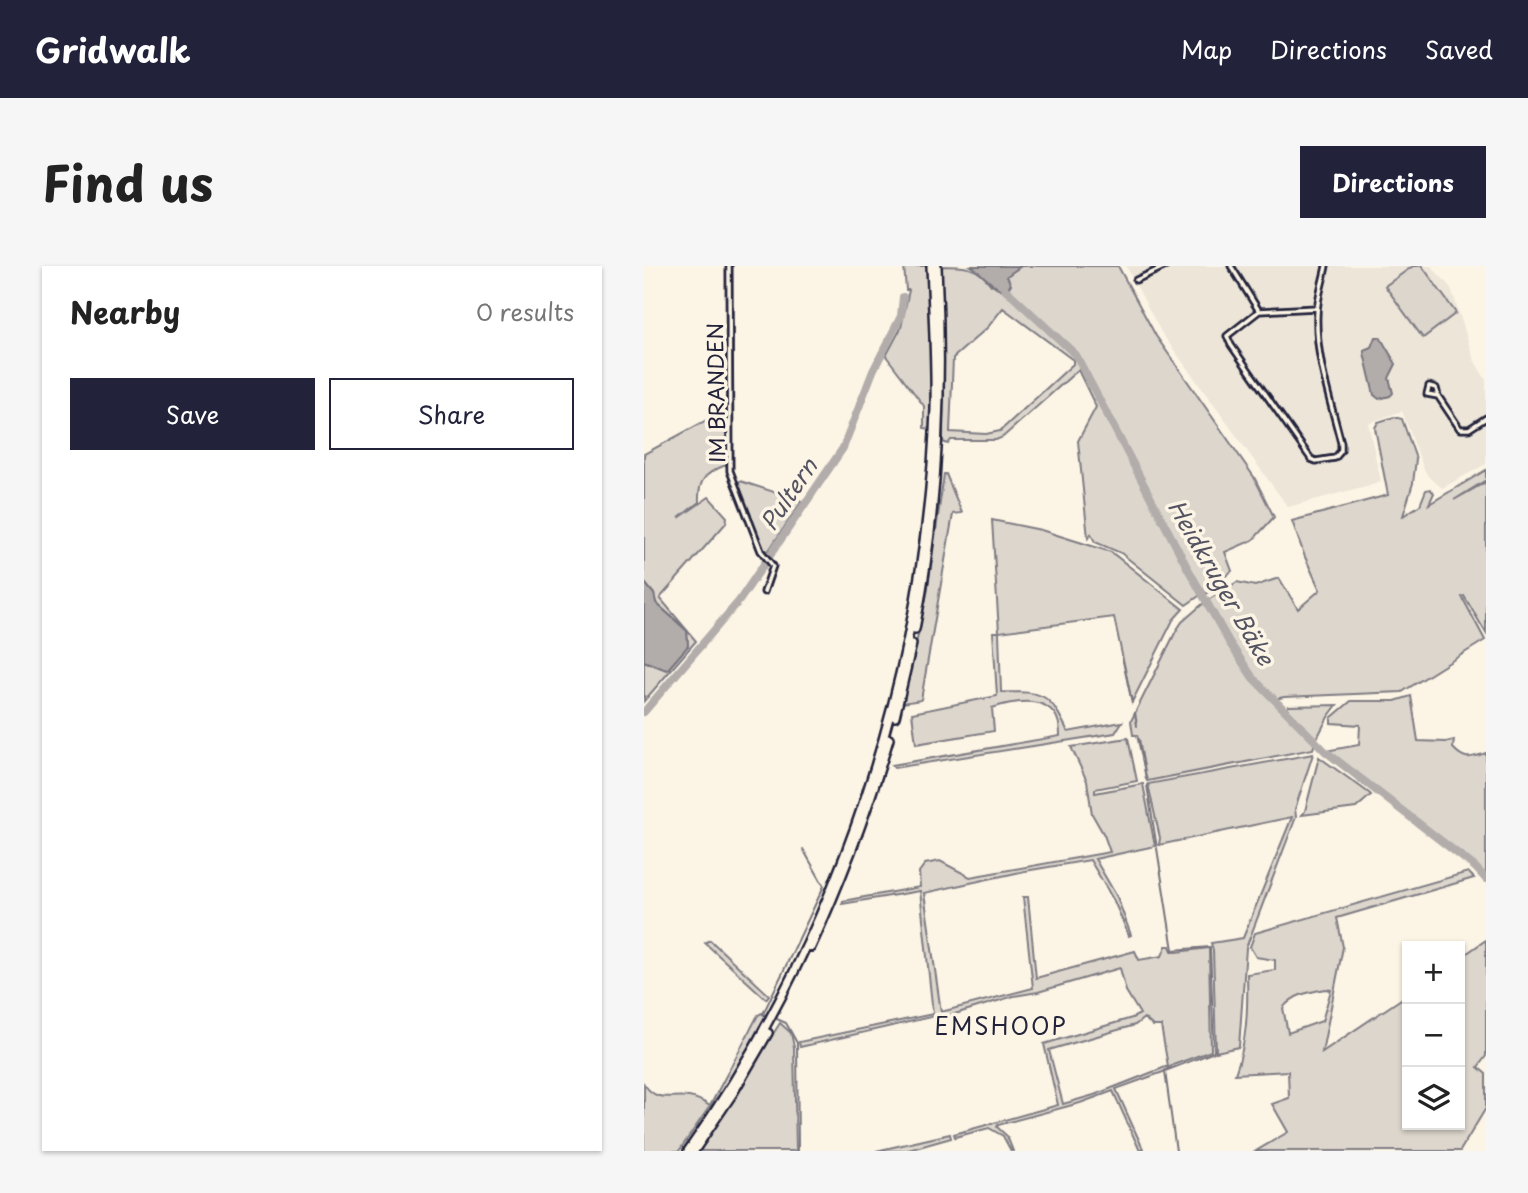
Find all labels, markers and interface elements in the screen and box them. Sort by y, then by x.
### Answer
text: Gridwalk [35,24,191,74]
text: Map [1181,31,1232,67]
text: Directions [1270,31,1387,67]
text: Saved [1425,31,1493,67]
text: Find us [42,145,213,219]
button: Directions [1300,146,1486,218]
text: Nearby [70,289,180,334]
text: 0 results [476,294,574,329]
street label: IM BRANDEN [698,323,732,463]
button: Save [70,378,315,450]
button: Share [329,378,574,450]
water label: Pultern [751,449,826,537]
water label: Heidkruger Bäke [1160,493,1285,673]
map controls [1402,941,1465,1130]
button: + [1402,941,1465,1004]
button: − [1402,1004,1465,1067]
district label: EMSHOOP [934,1008,1068,1043]
button: layers [1402,1067,1465,1130]

